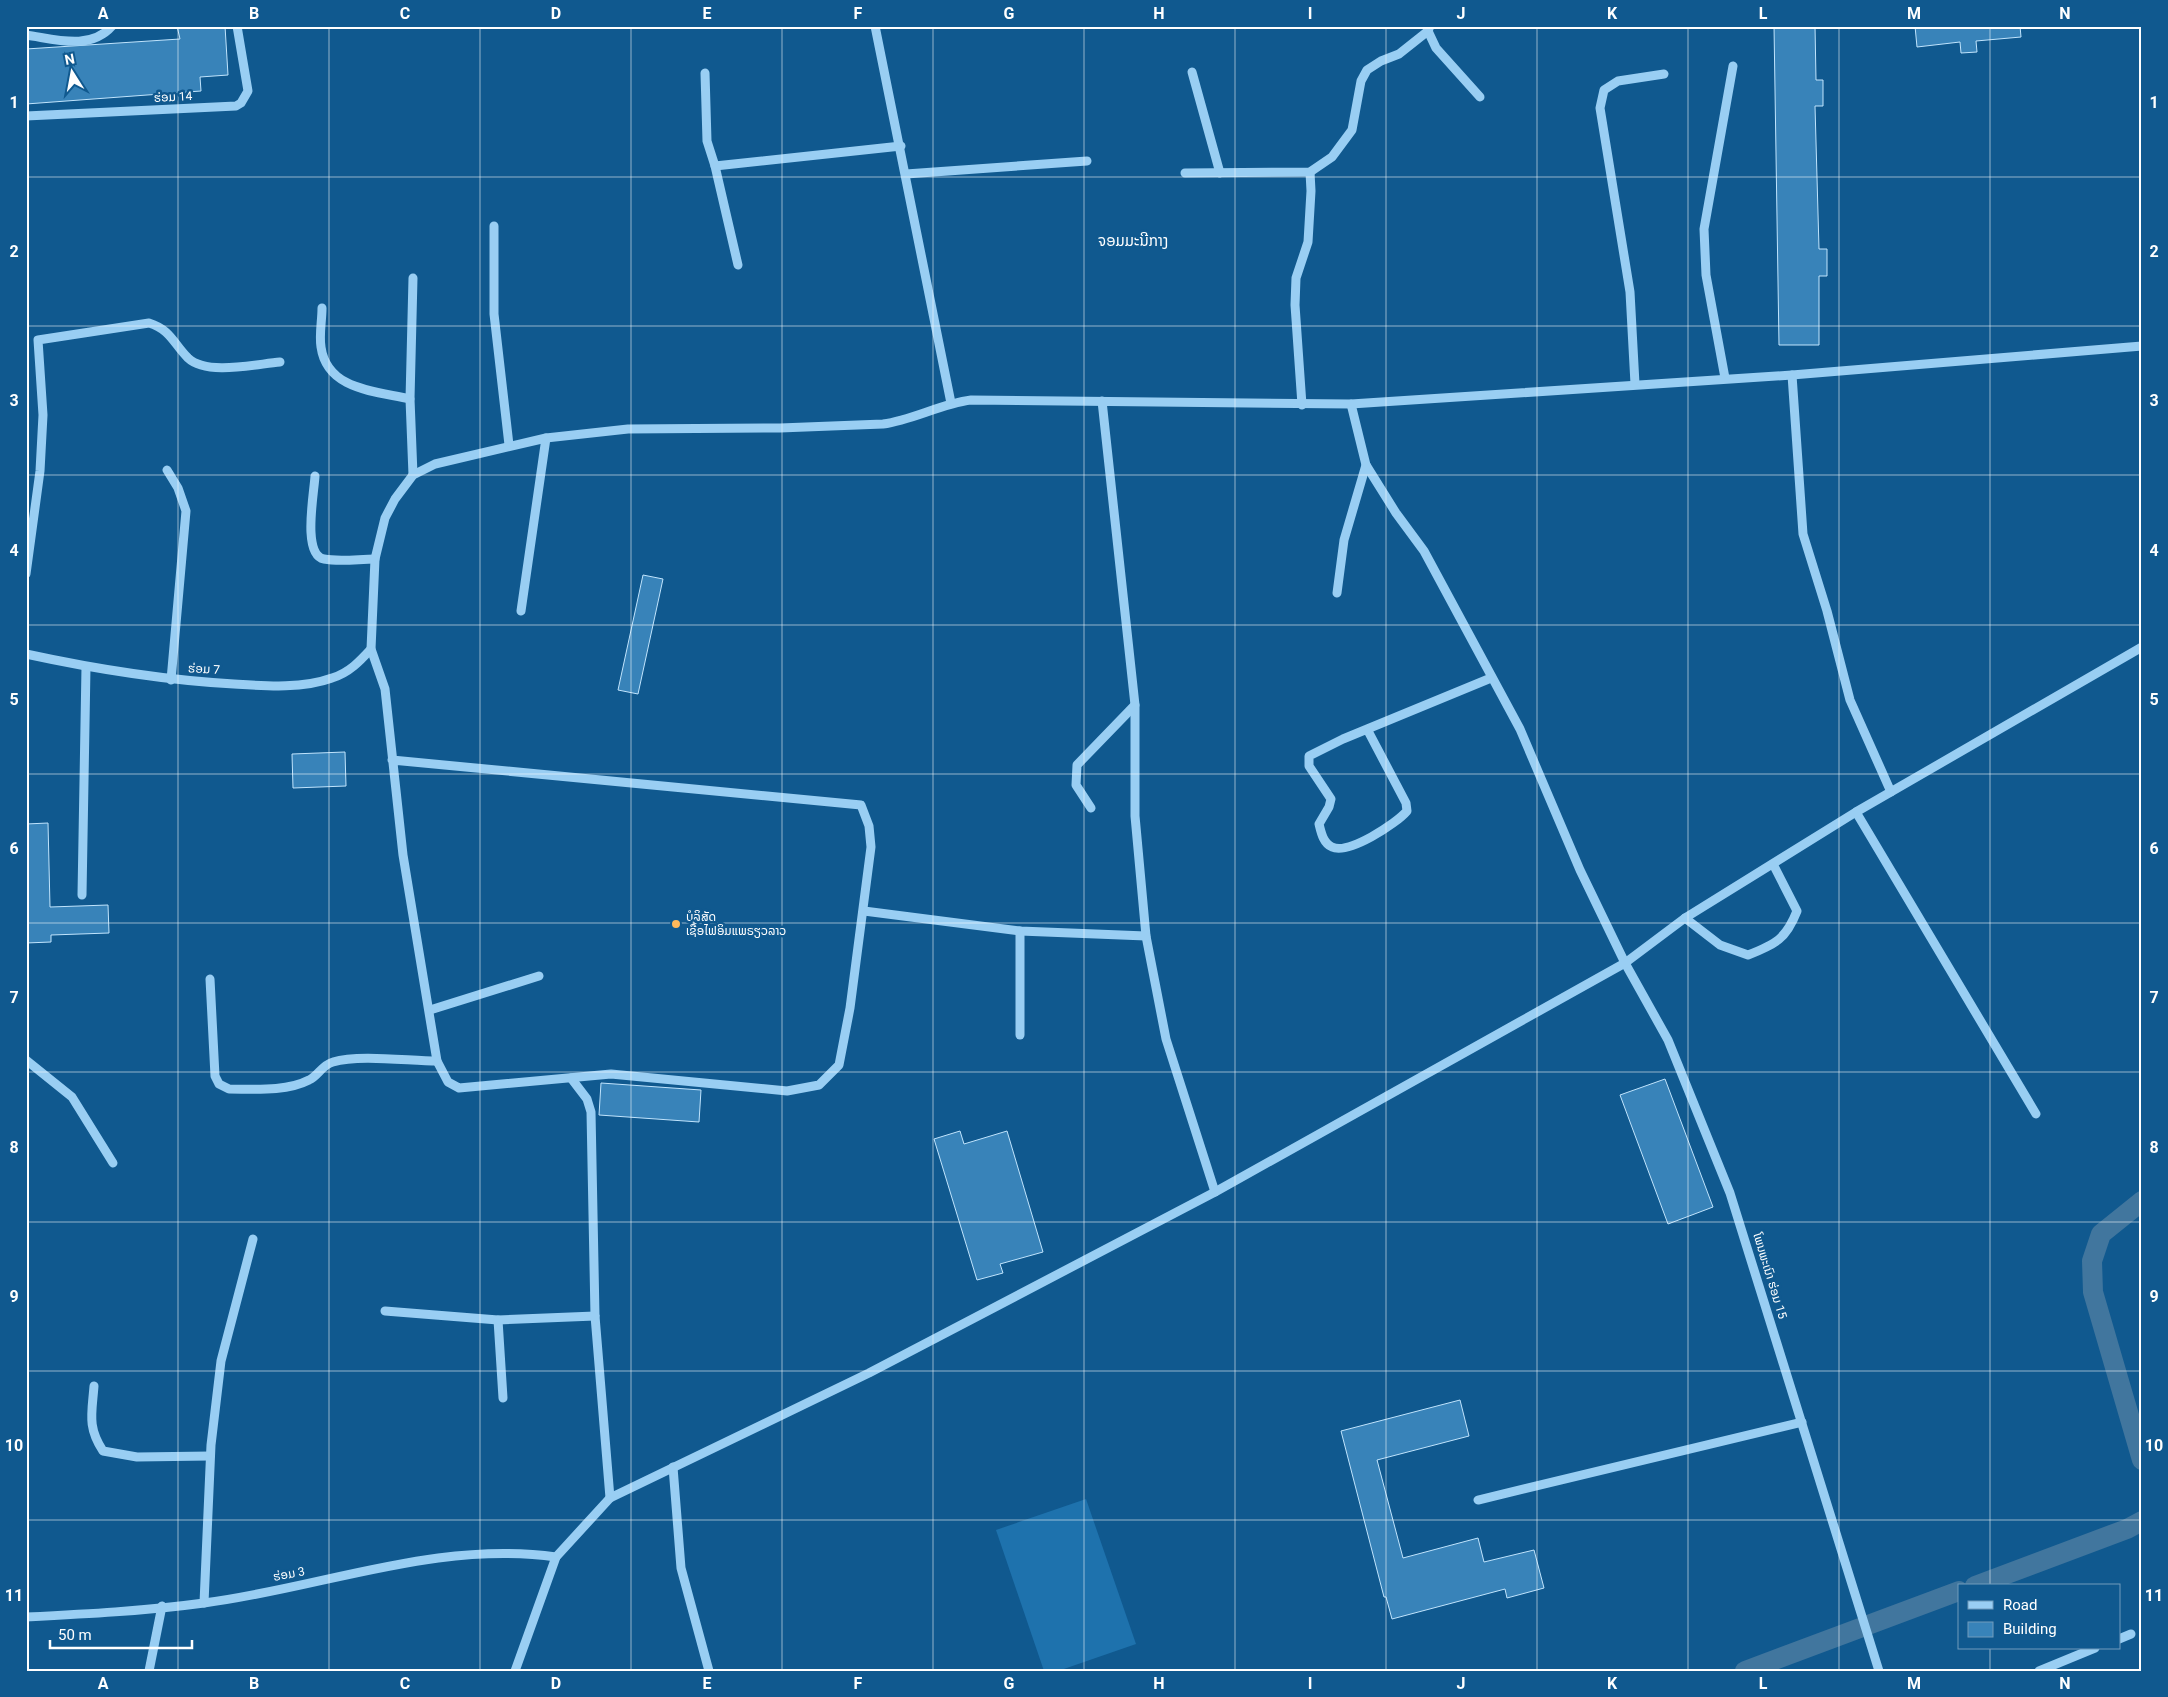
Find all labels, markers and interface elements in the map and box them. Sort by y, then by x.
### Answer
text: A [98,4,109,23]
text: B [249,4,259,23]
text: C [400,4,410,23]
text: D [551,4,561,23]
text: E [703,4,712,23]
text: F [854,4,863,23]
text: G [1004,4,1015,23]
text: H [1153,4,1165,23]
text: I [1308,4,1312,23]
text: J [1457,4,1465,23]
text: K [1607,4,1618,23]
text: L [1759,4,1768,23]
text: M [1907,4,1921,23]
text: N [2059,4,2071,23]
north arrow [48,48,98,98]
text: N [63,50,76,68]
street label: ຮ່ອມ 14 [153,89,193,105]
text: 1 [9,93,19,112]
text: 1 [2149,93,2159,112]
district label: ຈອມມະນີກາງ [1098,232,1168,250]
text: 2 [9,242,19,261]
text: 2 [2149,242,2159,261]
text: 3 [9,391,19,410]
text: 3 [2149,391,2159,410]
text: 4 [9,541,19,560]
text: 4 [2149,541,2159,560]
street label: ຮ່ອມ 7 [188,661,221,677]
text: 5 [9,690,19,709]
text: 5 [2149,690,2159,709]
text: 6 [9,839,19,858]
text: 6 [2149,839,2159,858]
place label: ບໍລິສັດ ເຊື້ອໄຟອິມແພຣຽວລາວ [686,910,786,938]
marker: ບໍລິສັດ ເຊື້ອໄຟອິມແພຣຽວລາວ [670,918,682,930]
text: 7 [9,988,19,1007]
text: 7 [2149,988,2159,1007]
text: 8 [9,1138,19,1157]
text: 8 [2149,1138,2159,1157]
street label: ໂພນພະເນົາ ຮ່ອມ 15 [1750,1230,1790,1321]
text: 9 [9,1287,19,1306]
text: 9 [2149,1287,2159,1306]
text: 10 [5,1436,23,1455]
text: 10 [2145,1436,2163,1455]
street label: ຮ່ອມ 3 [272,1564,306,1584]
legend [1958,1584,2120,1650]
text: 11 [5,1586,23,1605]
text: 11 [2145,1586,2163,1605]
text: Road [2003,1596,2037,1614]
scale bar [50,1617,192,1649]
text: Building [2003,1620,2057,1638]
text: 50 m [58,1626,92,1644]
text: A [98,1674,109,1693]
text: B [249,1674,259,1693]
text: C [400,1674,410,1693]
text: D [551,1674,561,1693]
text: E [703,1674,712,1693]
text: F [854,1674,863,1693]
text: G [1004,1674,1015,1693]
text: H [1153,1674,1165,1693]
text: I [1308,1674,1312,1693]
text: J [1457,1674,1465,1693]
text: K [1607,1674,1618,1693]
text: L [1759,1674,1768,1693]
text: M [1907,1674,1921,1693]
text: N [2059,1674,2071,1693]

